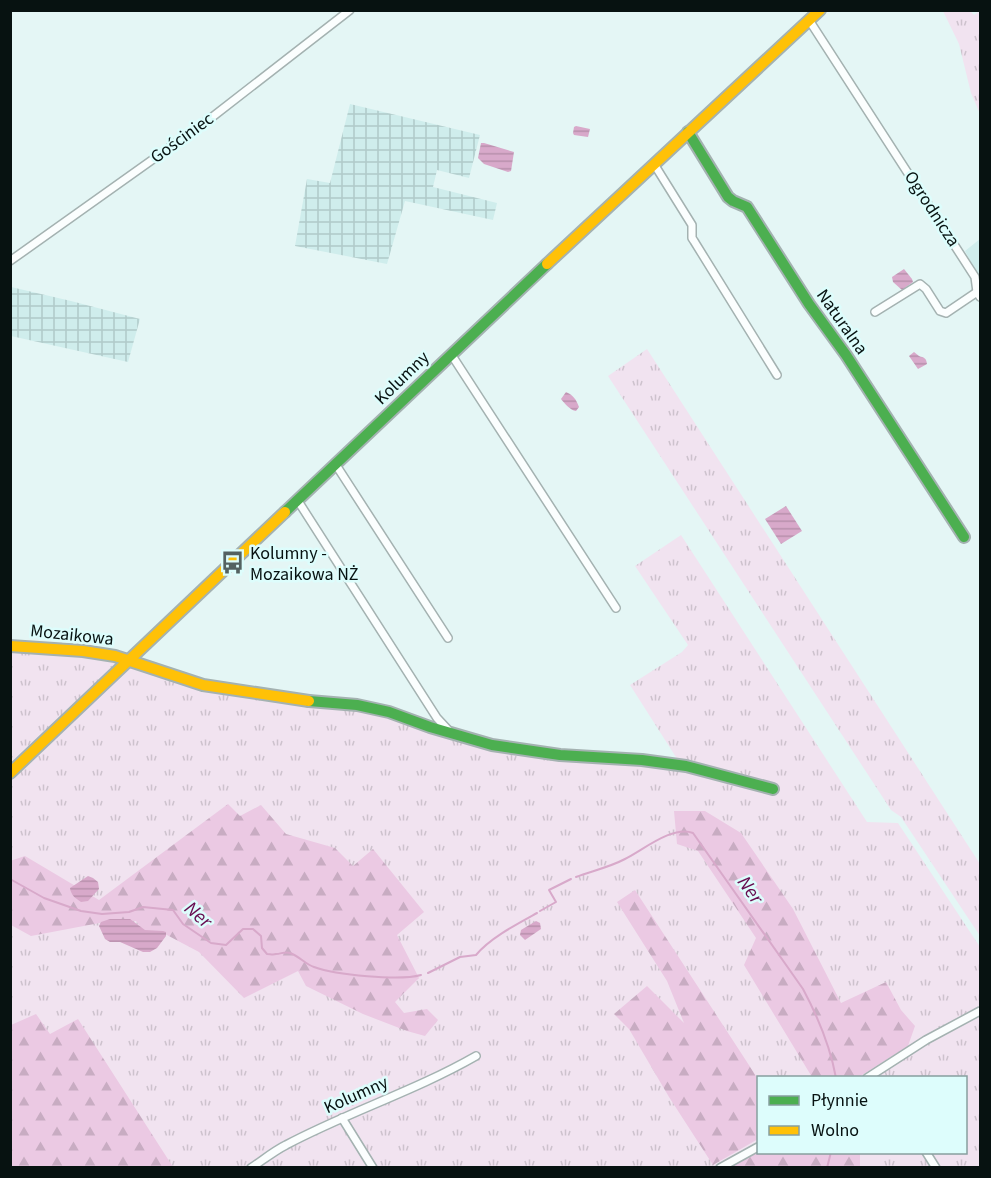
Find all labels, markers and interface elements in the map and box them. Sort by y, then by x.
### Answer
street label: Gościniec [145,107,219,169]
street label: Ogrodnicza [898,166,966,252]
street label: Naturalna [810,284,874,360]
street label: Kolumny [369,345,435,410]
place label: Kolumny - Mozaikowa NŻ [250,541,359,587]
bus stop icon: Kolumny - Mozaikowa NŻ [219,550,245,576]
street label: Mozaikowa [29,618,115,652]
water label: Ner [730,870,770,911]
water label: Ner [178,895,219,936]
street label: Kolumny [320,1070,393,1120]
legend [757,1076,967,1154]
text: Płynnie [811,1088,868,1113]
text: Wolno [811,1118,859,1143]

